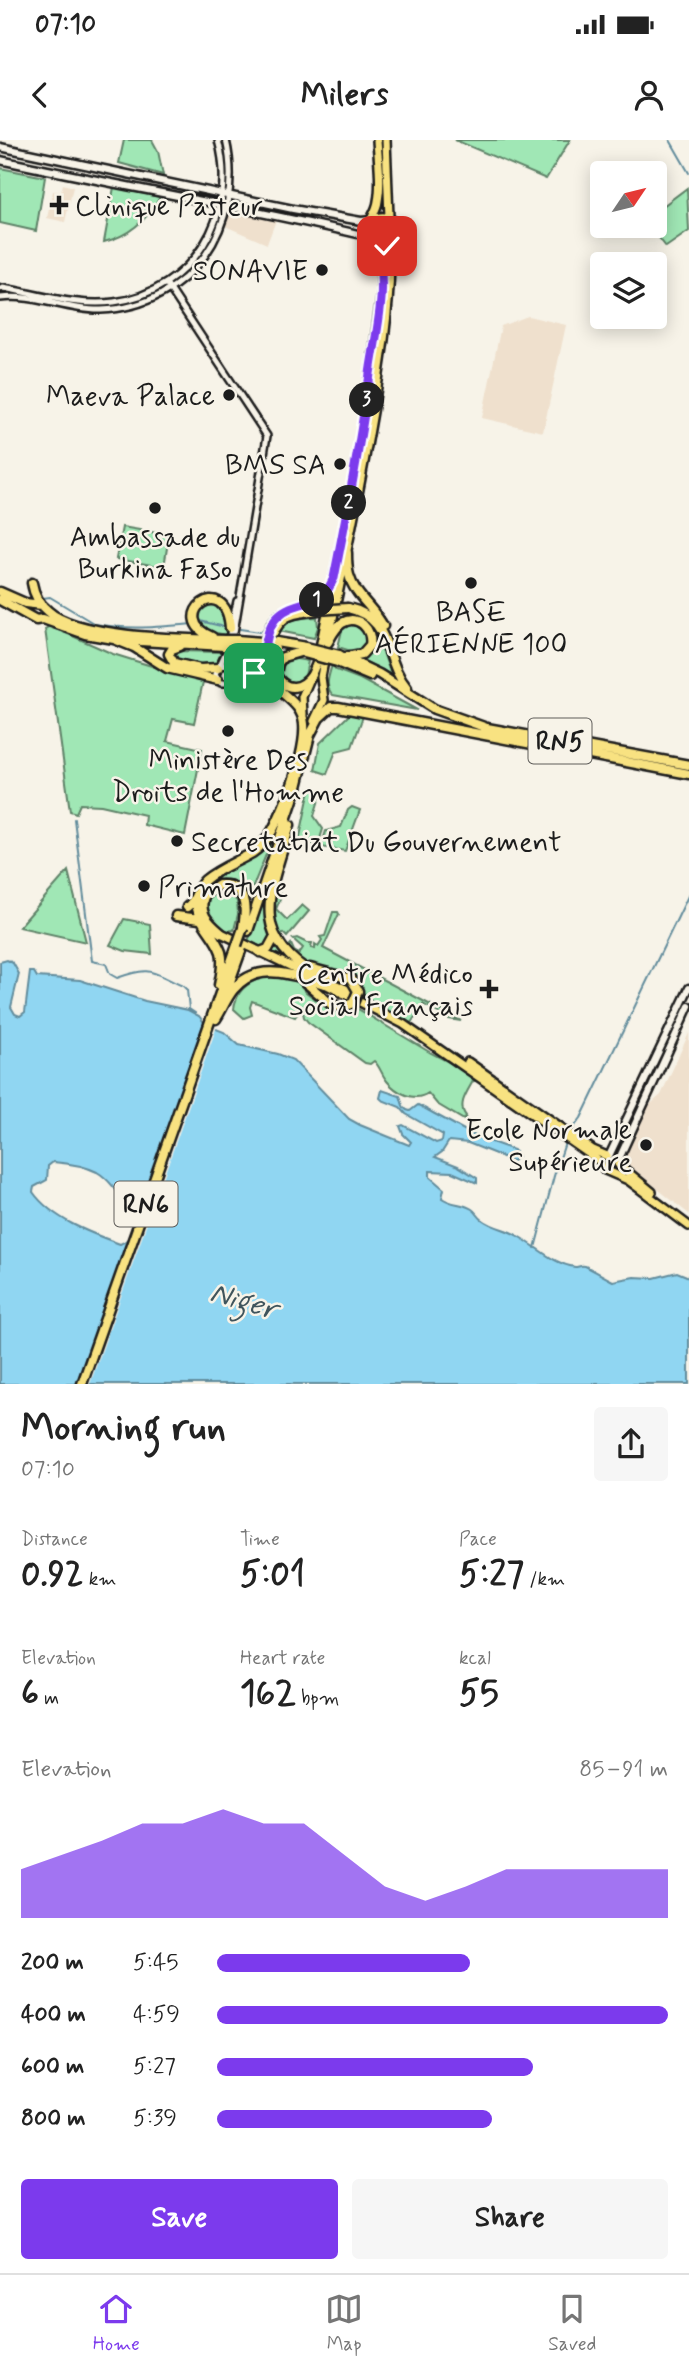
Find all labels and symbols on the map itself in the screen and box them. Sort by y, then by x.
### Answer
north arrow [590,161,667,238]
place label: Clinique Pasteur [75,189,263,226]
marker: Clinique Pasteur [49,195,69,215]
pin [357,216,417,276]
place label: SONAVIE [193,254,308,291]
marker: SONAVIE [314,262,330,278]
place label: Maeva Palace [46,379,215,416]
pin: 3 [350,383,384,418]
marker: Maeva Palace [221,387,237,403]
place label: BMS SA [225,448,326,485]
marker: BMS SA [332,456,348,472]
pin: 2 [332,486,366,520]
marker: Ambassade du Burkina Faso [147,500,163,516]
place label: Ambassade du Burkina Faso [70,520,240,589]
marker: BASE AÉRIENNE 100 [463,575,479,591]
pin: 1 [300,582,334,617]
place label: BASE AÉRIENNE 100 [375,595,567,664]
pin [224,643,284,703]
road number: RN5 [528,719,592,764]
marker: Ministère Des Droits de l'Homme [220,723,236,739]
place label: Ministère Des Droits de l'Homme [112,743,344,812]
place label: Secretatiat Du Gouvernement [191,825,562,862]
marker: Secretatiat Du Gouvernement [169,833,185,849]
place label: Primature [158,870,288,907]
marker: Primature [136,878,152,894]
place label: Centre Médico Social Français [289,957,473,1026]
marker: Centre Médico Social Français [479,979,499,999]
place label: Ecole Normale Supérieure [466,1113,632,1182]
marker: Ecole Normale Supérieure [638,1137,654,1153]
road number: RN6 [114,1182,178,1226]
water label: Niger [204,1273,286,1335]

